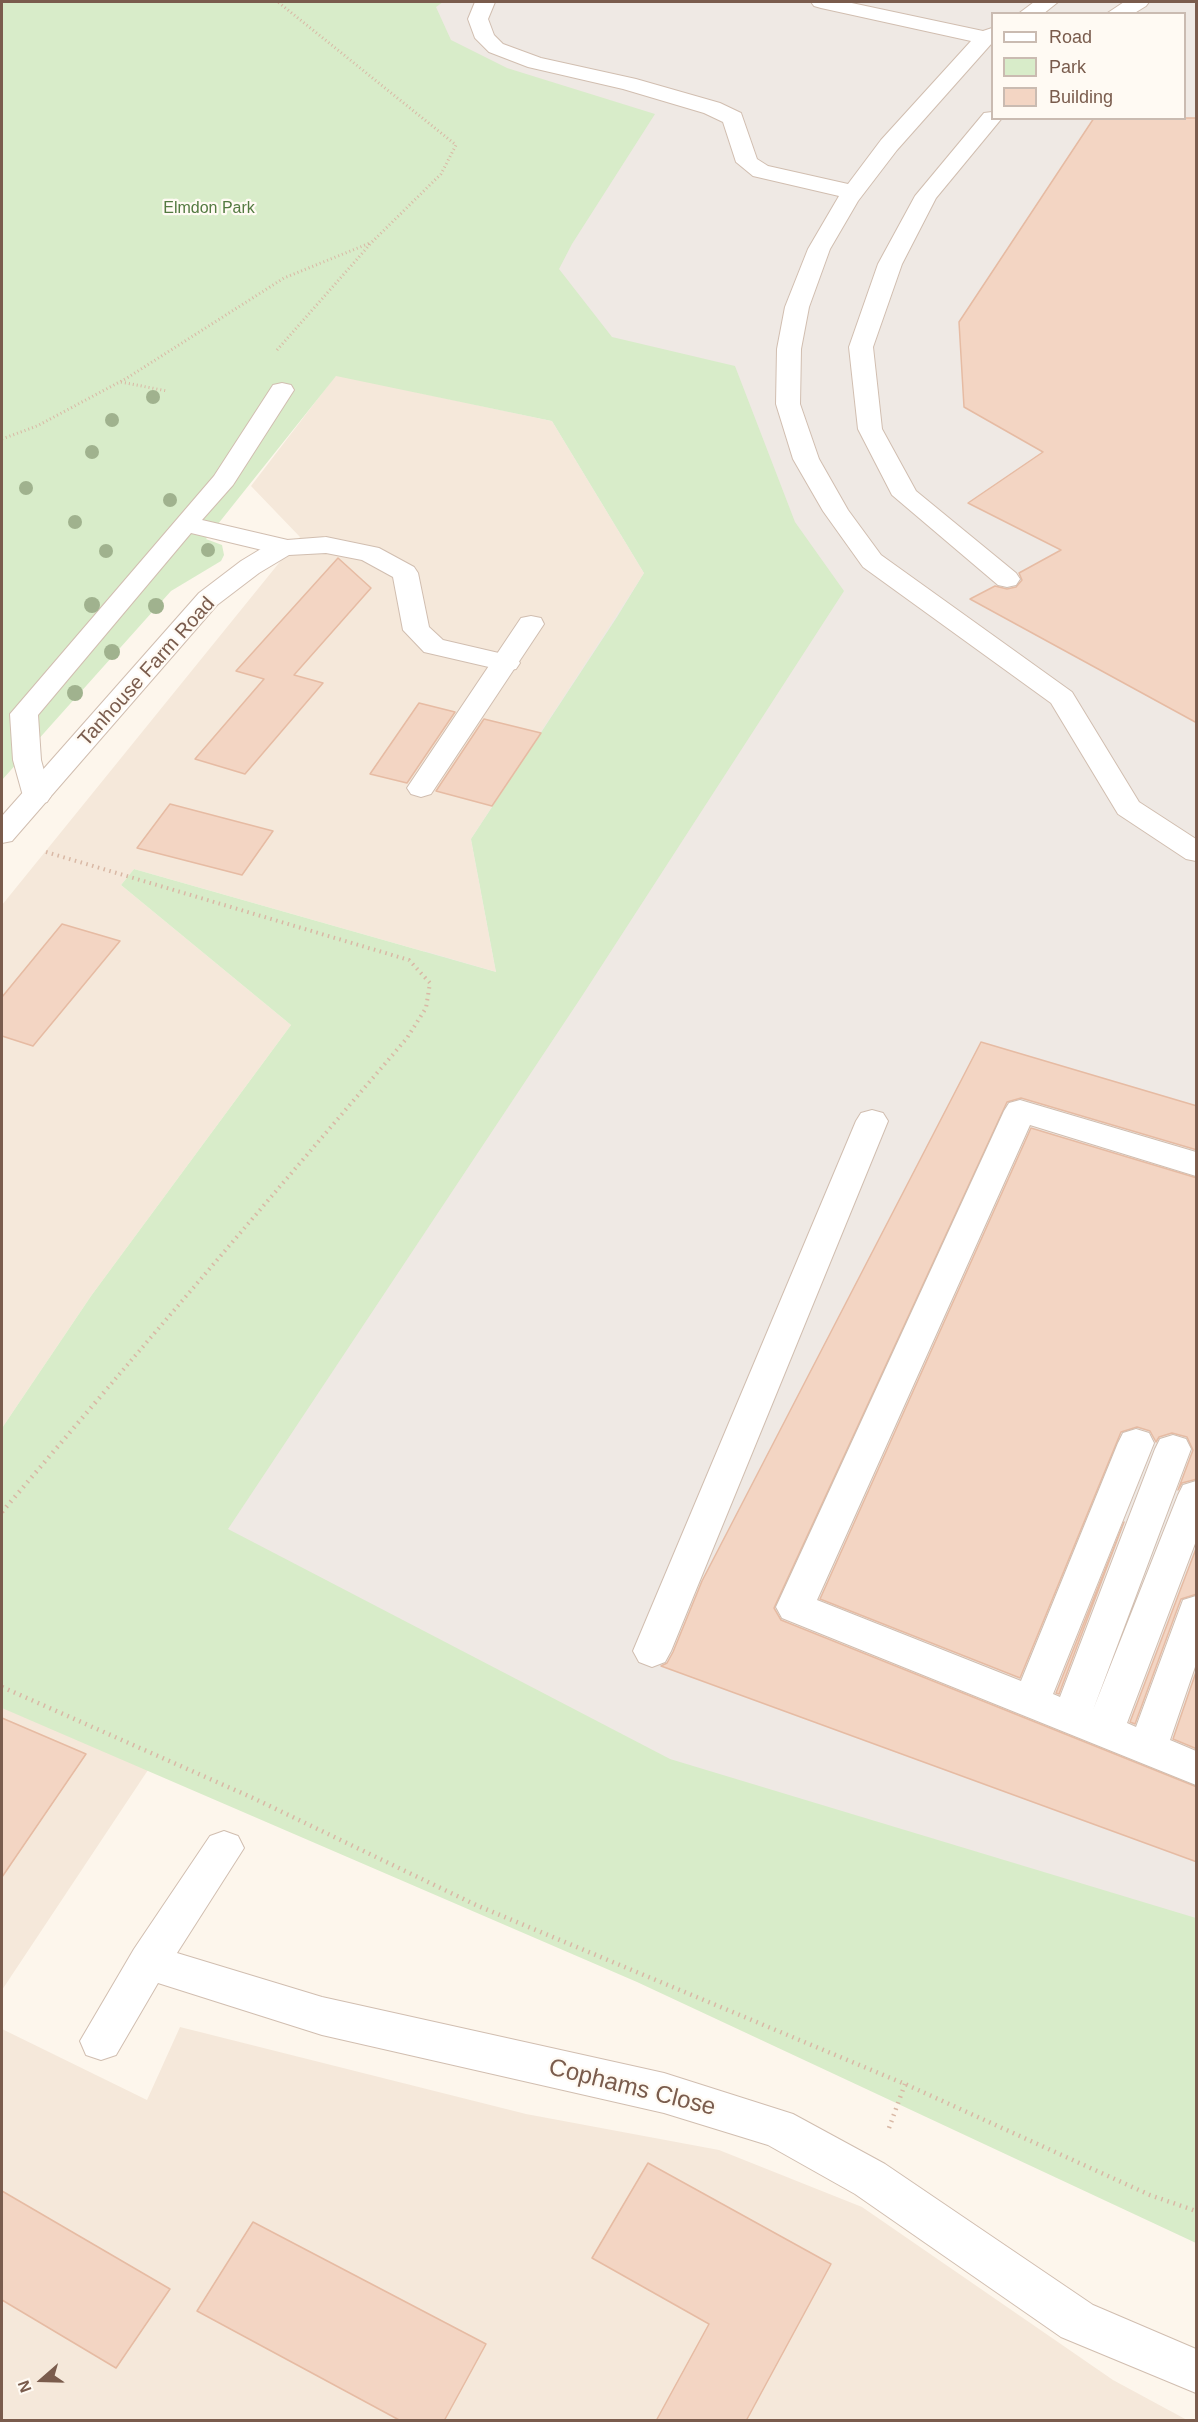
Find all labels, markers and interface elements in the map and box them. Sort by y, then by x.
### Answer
legend [991,12,1186,120]
text: Road [1049,27,1092,47]
text: Park [1049,57,1086,77]
text: Building [1049,87,1113,107]
park label: Elmdon Park [163,199,255,219]
street label: Tanhouse Farm Road [74,593,220,751]
street label: Cophams Close [546,2053,718,2123]
north arrow [12,2350,72,2410]
text: N [15,2378,35,2395]

